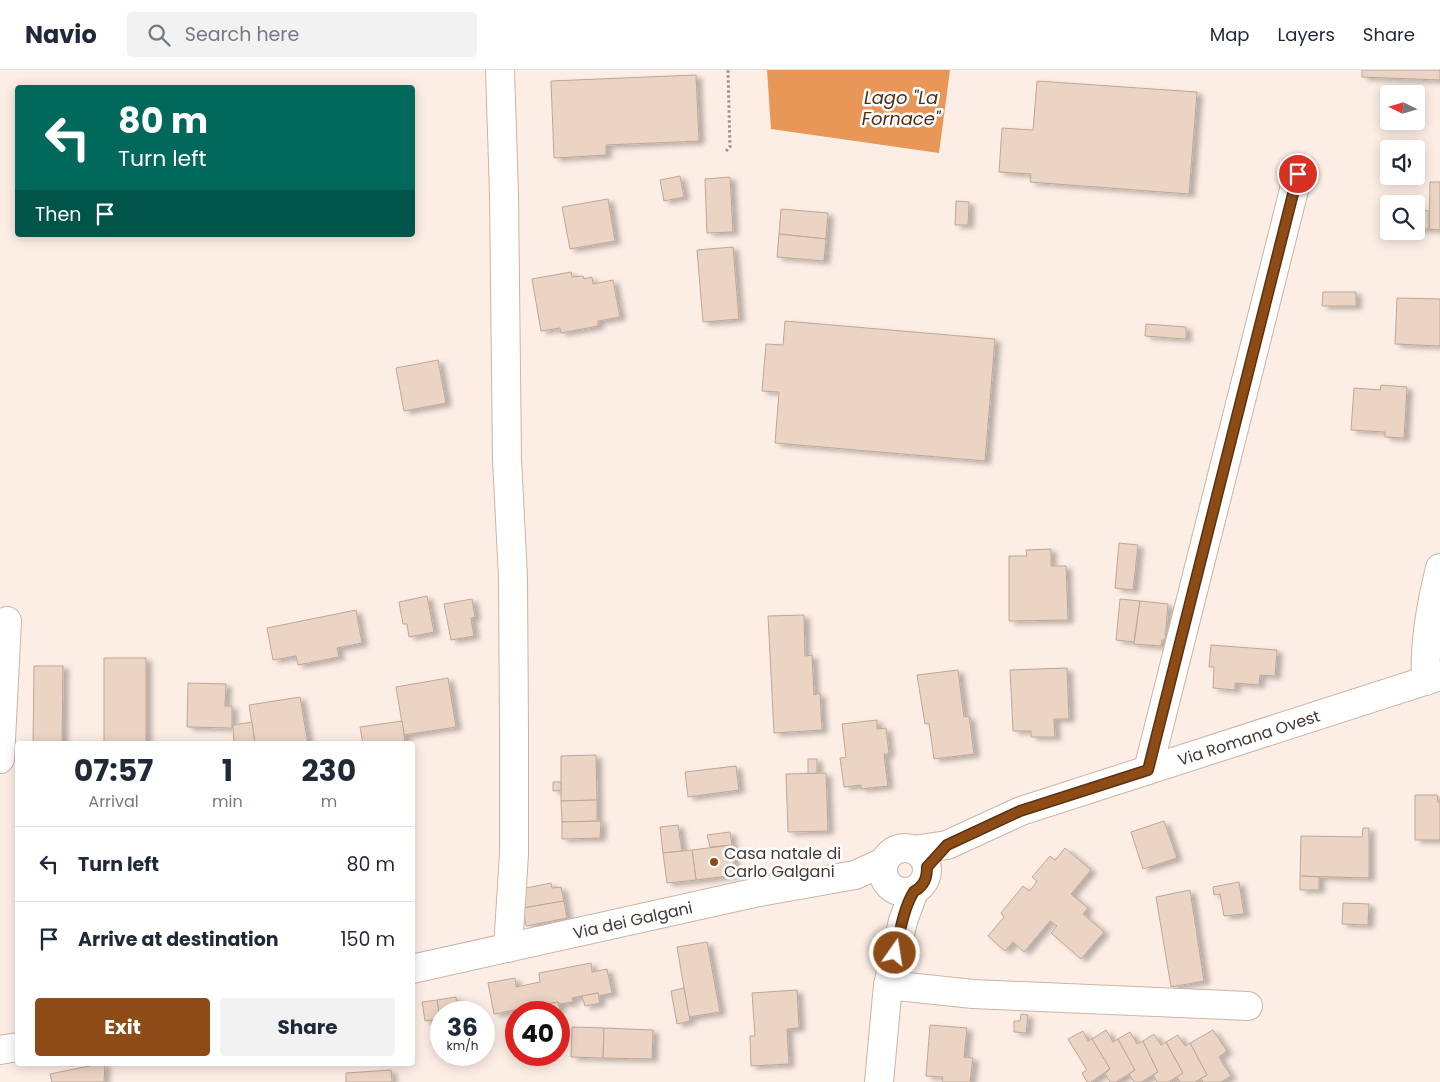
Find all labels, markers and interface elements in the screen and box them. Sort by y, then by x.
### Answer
search box [127,12,477,57]
text: Navio [25,18,97,51]
icon: search [145,21,173,49]
text: Search here [185,21,299,48]
text: Map [1210,22,1250,47]
text: Layers [1278,22,1335,47]
text: Share [1363,22,1415,47]
water label: Lago "La Fornace" [862,85,942,131]
north arrow [1380,85,1425,130]
map controls [1380,85,1425,240]
text: 80 m [118,96,208,145]
icon: left [35,105,100,170]
button: sound [1380,140,1425,185]
text: Turn left [118,143,206,174]
pin [1277,153,1319,195]
icon: arrive [1284,160,1312,188]
button: search [1380,195,1425,240]
icon: arrive [91,200,119,228]
text: Then [35,201,81,228]
street label: Via Romana Ovest [1175,704,1323,772]
text: 07:57 [74,749,153,792]
text: 1 [222,749,233,792]
text: 230 [301,749,356,792]
text: Arrival [88,790,139,813]
text: min [212,790,243,813]
text: m [321,790,337,813]
place label: Casa natale di Carlo Galgani [724,842,841,883]
icon: left [35,850,63,878]
text: Turn left [78,851,159,878]
text: 80 m [346,851,395,878]
marker: Casa natale di Carlo Galgani [708,856,720,868]
street label: Via dei Galgani [571,896,695,945]
icon: arrive [35,925,63,953]
text: Arrive at destination [78,926,279,953]
text: 150 m [340,926,395,953]
position arrow [868,926,920,978]
button: Exit [35,998,210,1056]
button: Share [220,998,395,1056]
speed limit sign: 40 [505,1001,570,1066]
text: 36 [447,1010,478,1045]
text: km/h [447,1037,478,1054]

